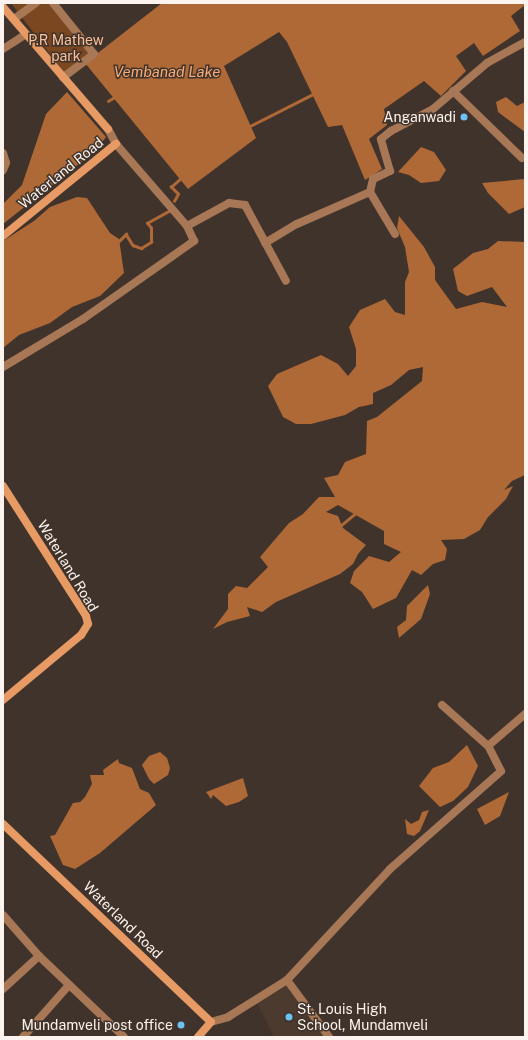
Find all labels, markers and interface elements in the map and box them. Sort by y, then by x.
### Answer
park label: P.R Mathew park [28,32,104,64]
water label: Vembanad Lake [114,63,220,81]
place label: Anganwadi [383,109,456,125]
marker: Anganwadi [459,112,469,122]
street label: Waterland Road [15,134,107,212]
street label: Waterland Road [34,517,102,615]
street label: Waterland Road [80,878,166,962]
place label: St. Louis High School, Mundamveli [297,1001,428,1034]
marker: St. Louis High School, Mundamveli [284,1012,294,1022]
place label: Mundamveli post office [21,1017,173,1033]
marker: Mundamveli post office [176,1020,186,1030]

